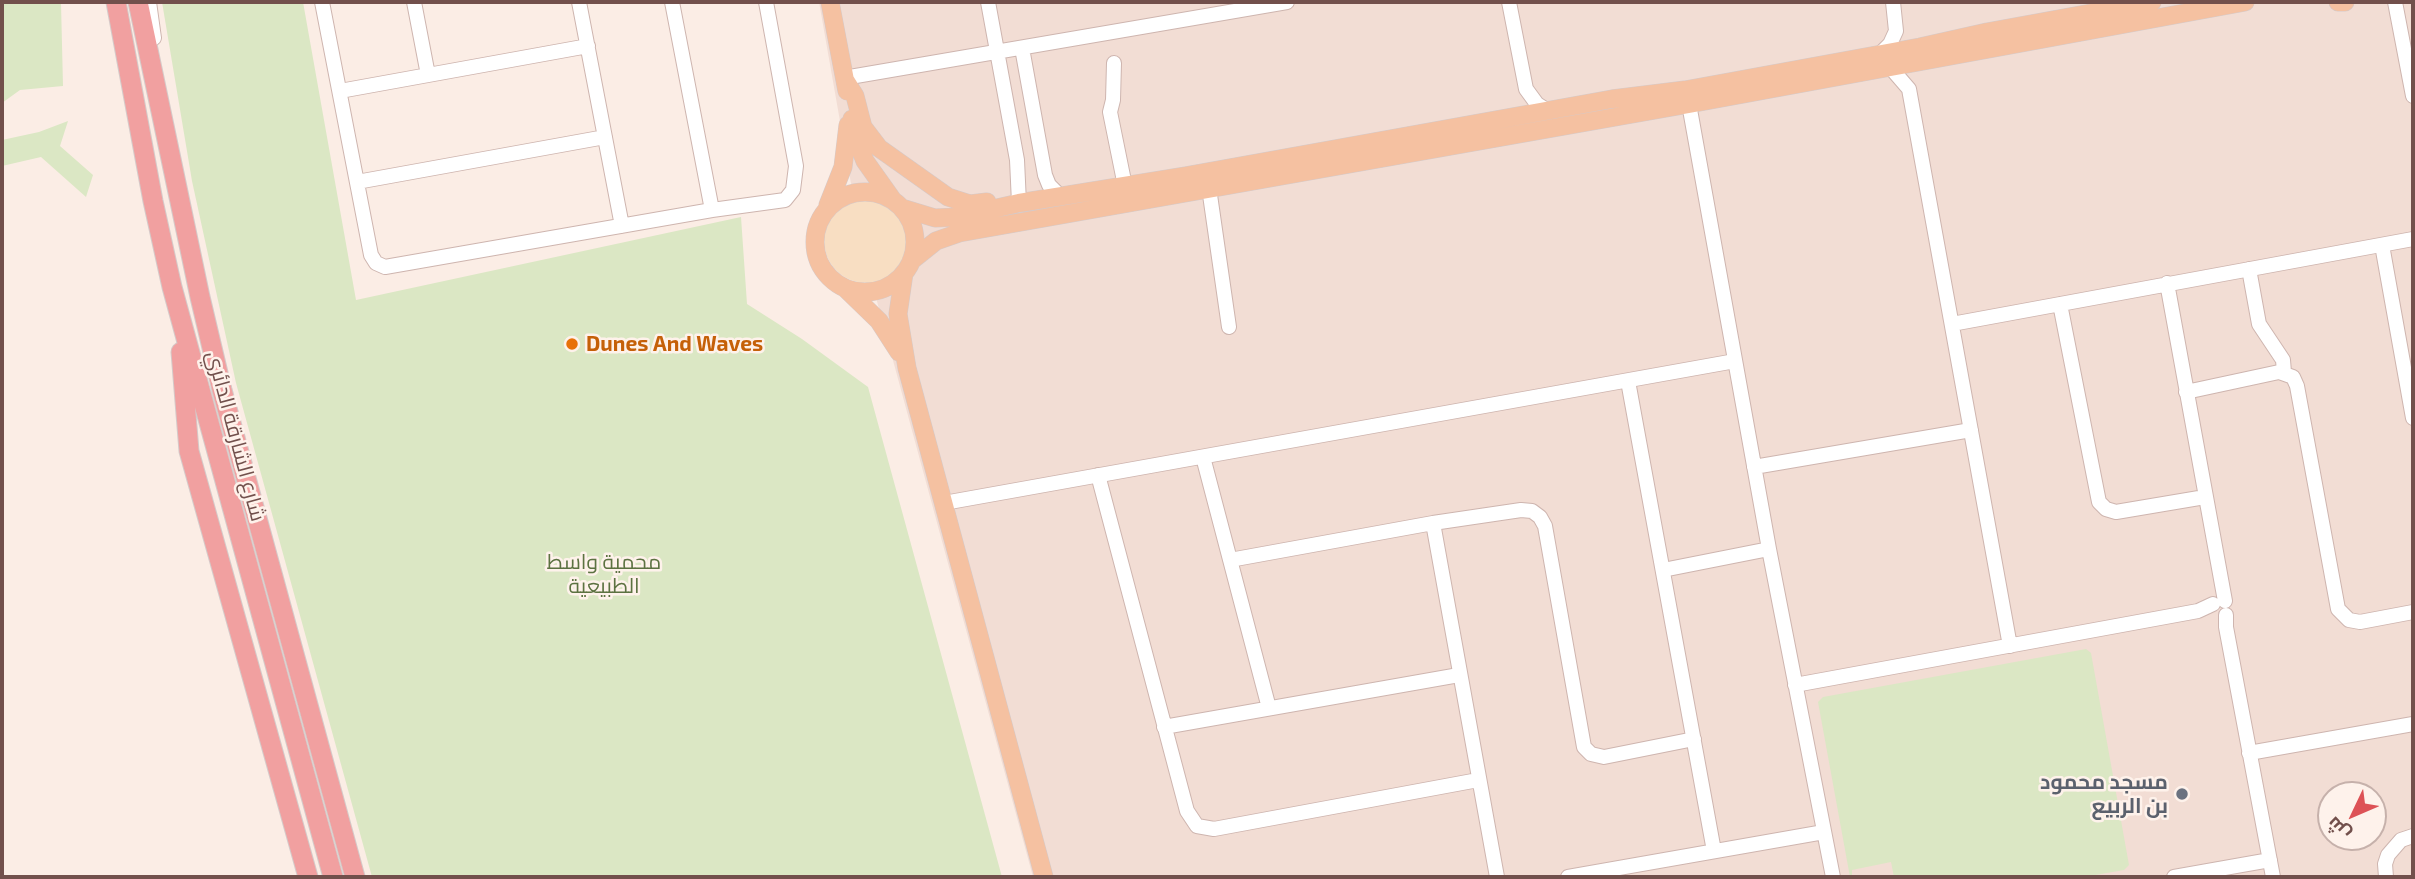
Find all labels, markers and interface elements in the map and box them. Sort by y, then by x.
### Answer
place label: Dunes And Waves [586,331,763,357]
marker: Dunes And Waves [564,336,580,352]
street label: شارع الشارقة الدائري [201,348,271,524]
park label: محمية واسط الطبيعية [547,549,661,599]
place label: مسجد محمود بن الربيع [2040,769,2168,819]
north arrow [2317,781,2387,851]
marker: مسجد محمود بن الربيع [2174,786,2190,802]
text: ش [2321,813,2355,846]

